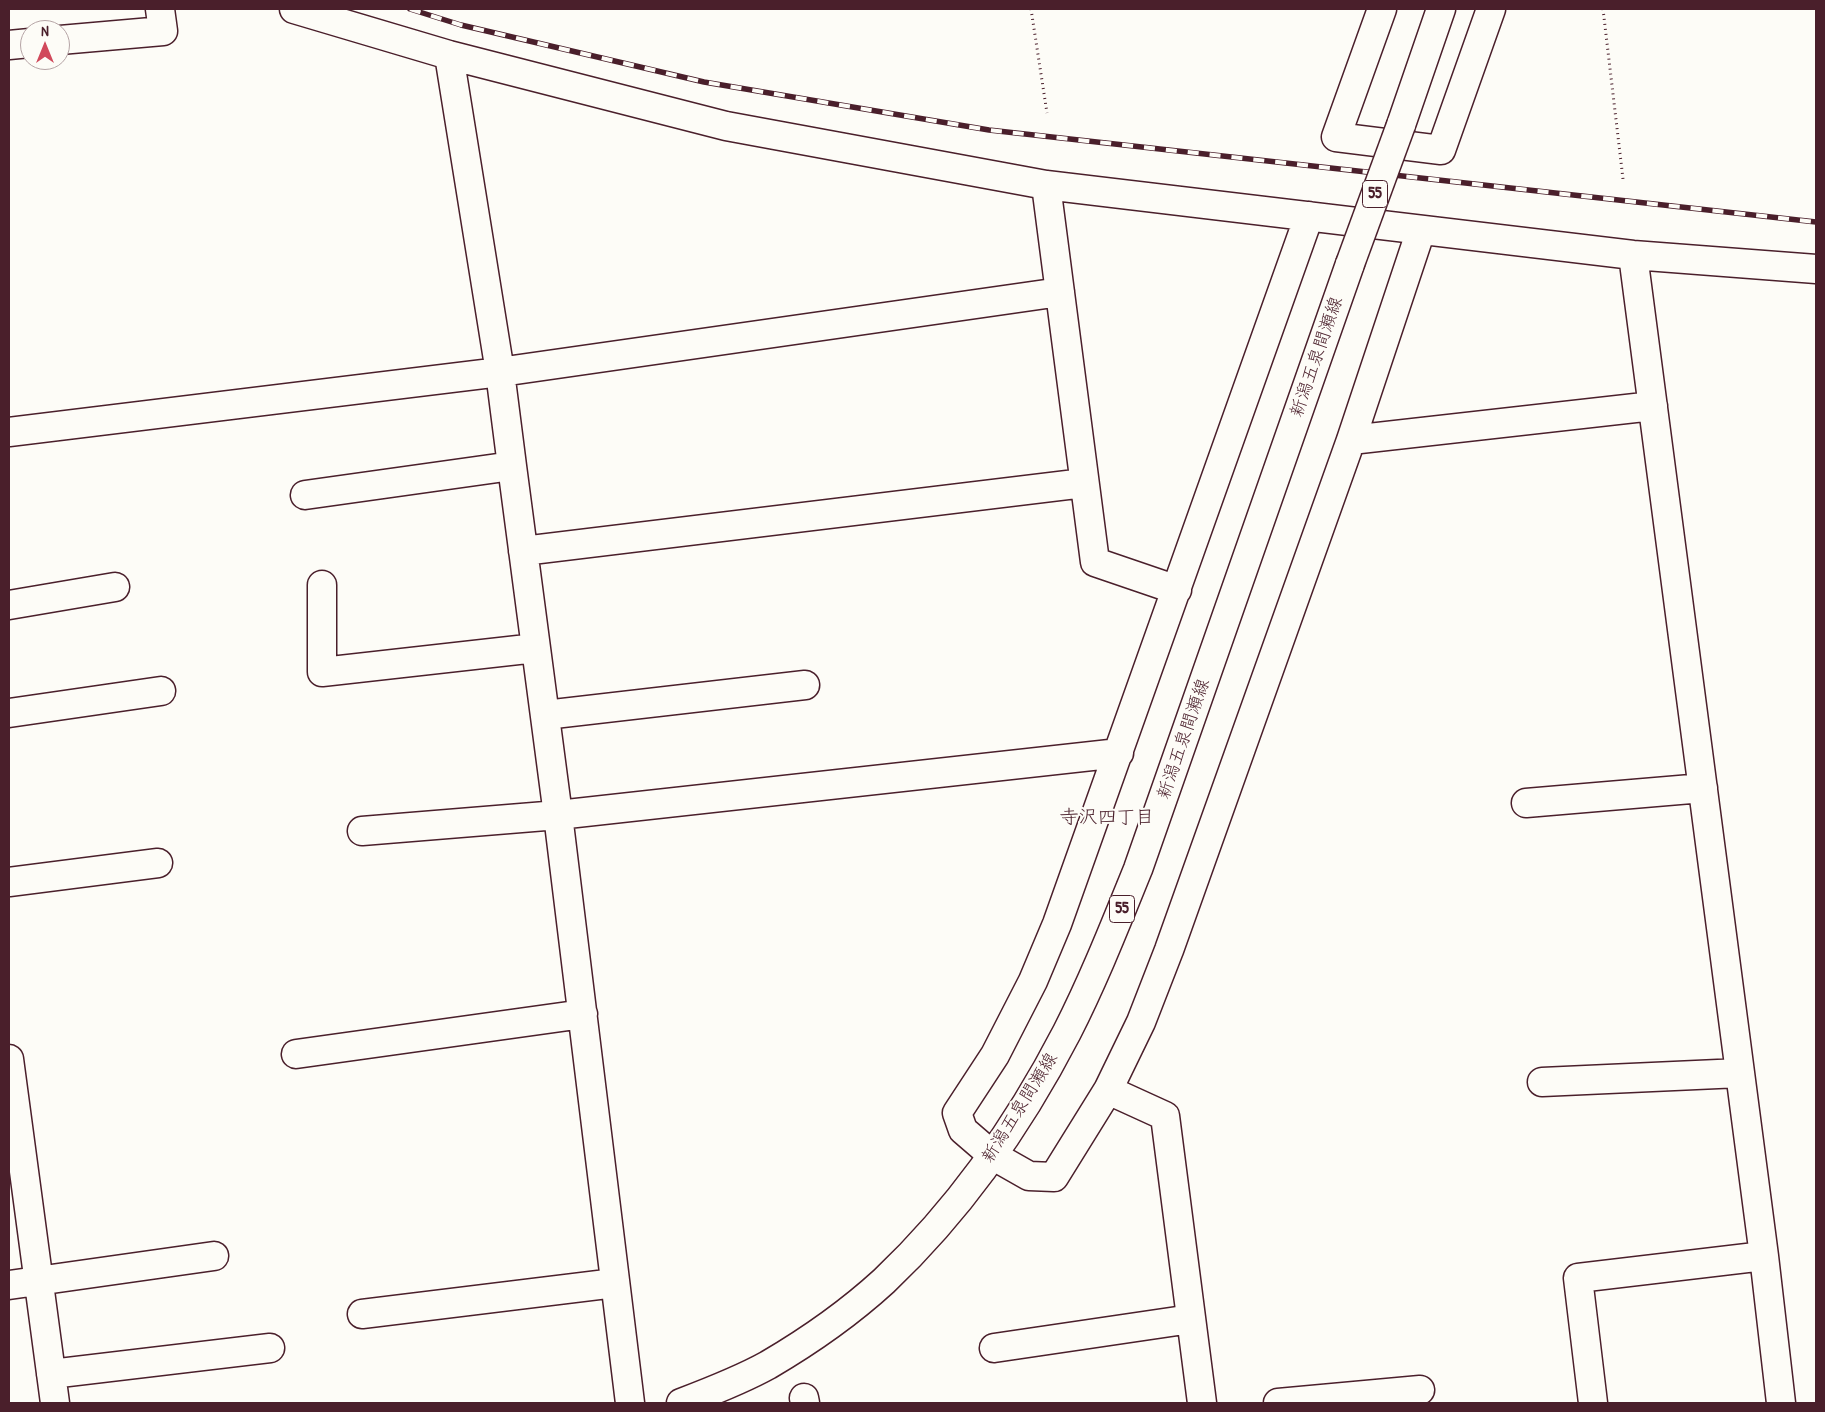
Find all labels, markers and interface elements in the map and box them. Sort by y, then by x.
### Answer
north arrow [20,20,70,70]
text: N [41,21,49,40]
road number: 55 [1362,180,1388,208]
street label: 新潟五泉間瀬線 [1286,294,1348,420]
street label: 新潟五泉間瀬線 [1153,676,1215,802]
district label: 寺沢四丁目 [1060,807,1154,829]
road number: 55 [1110,896,1134,922]
street label: 新潟五泉間瀬線 [977,1049,1063,1167]

